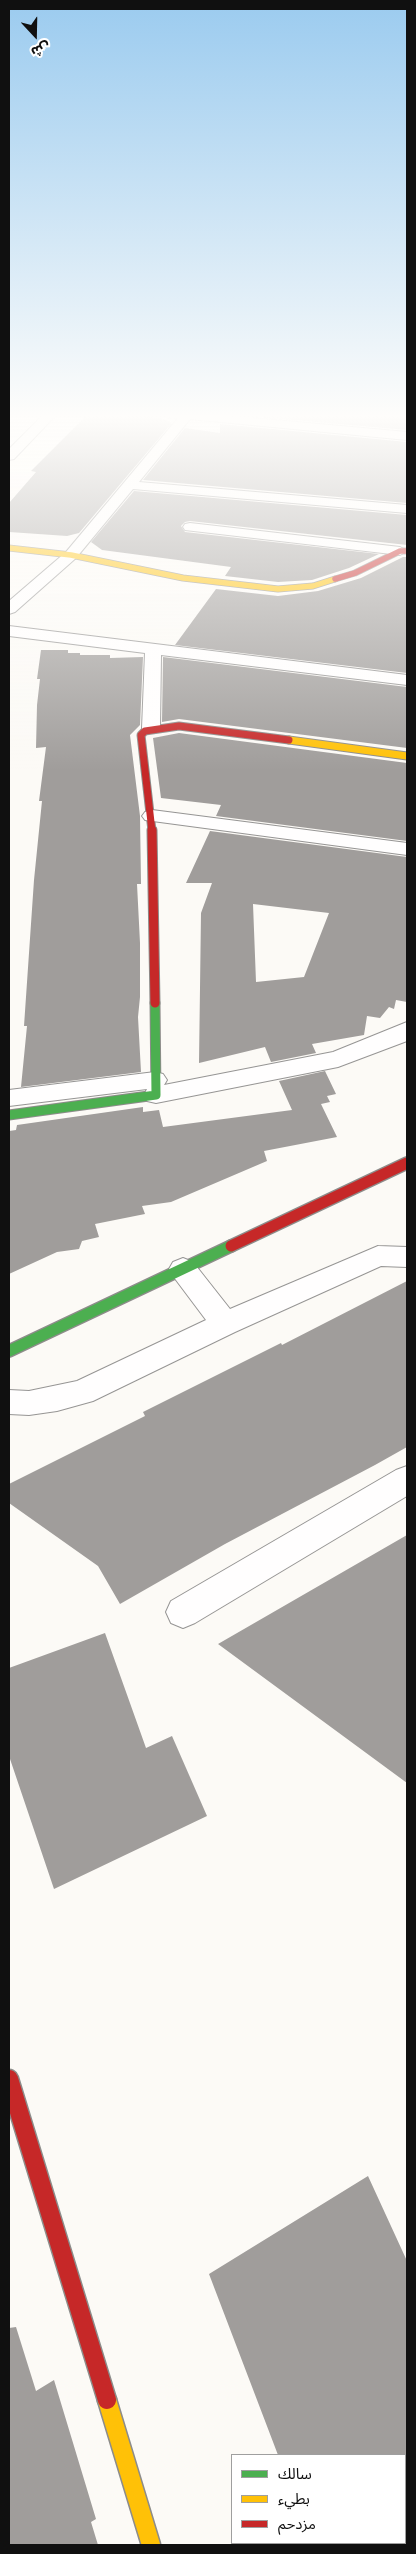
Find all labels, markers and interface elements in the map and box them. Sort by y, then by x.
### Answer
north arrow [10,10,60,60]
text: ش [29,38,53,61]
legend [231,2454,406,2544]
text: سالك [278,2465,312,2483]
text: بطيء [278,2490,310,2508]
text: مزدحم [278,2515,316,2533]

